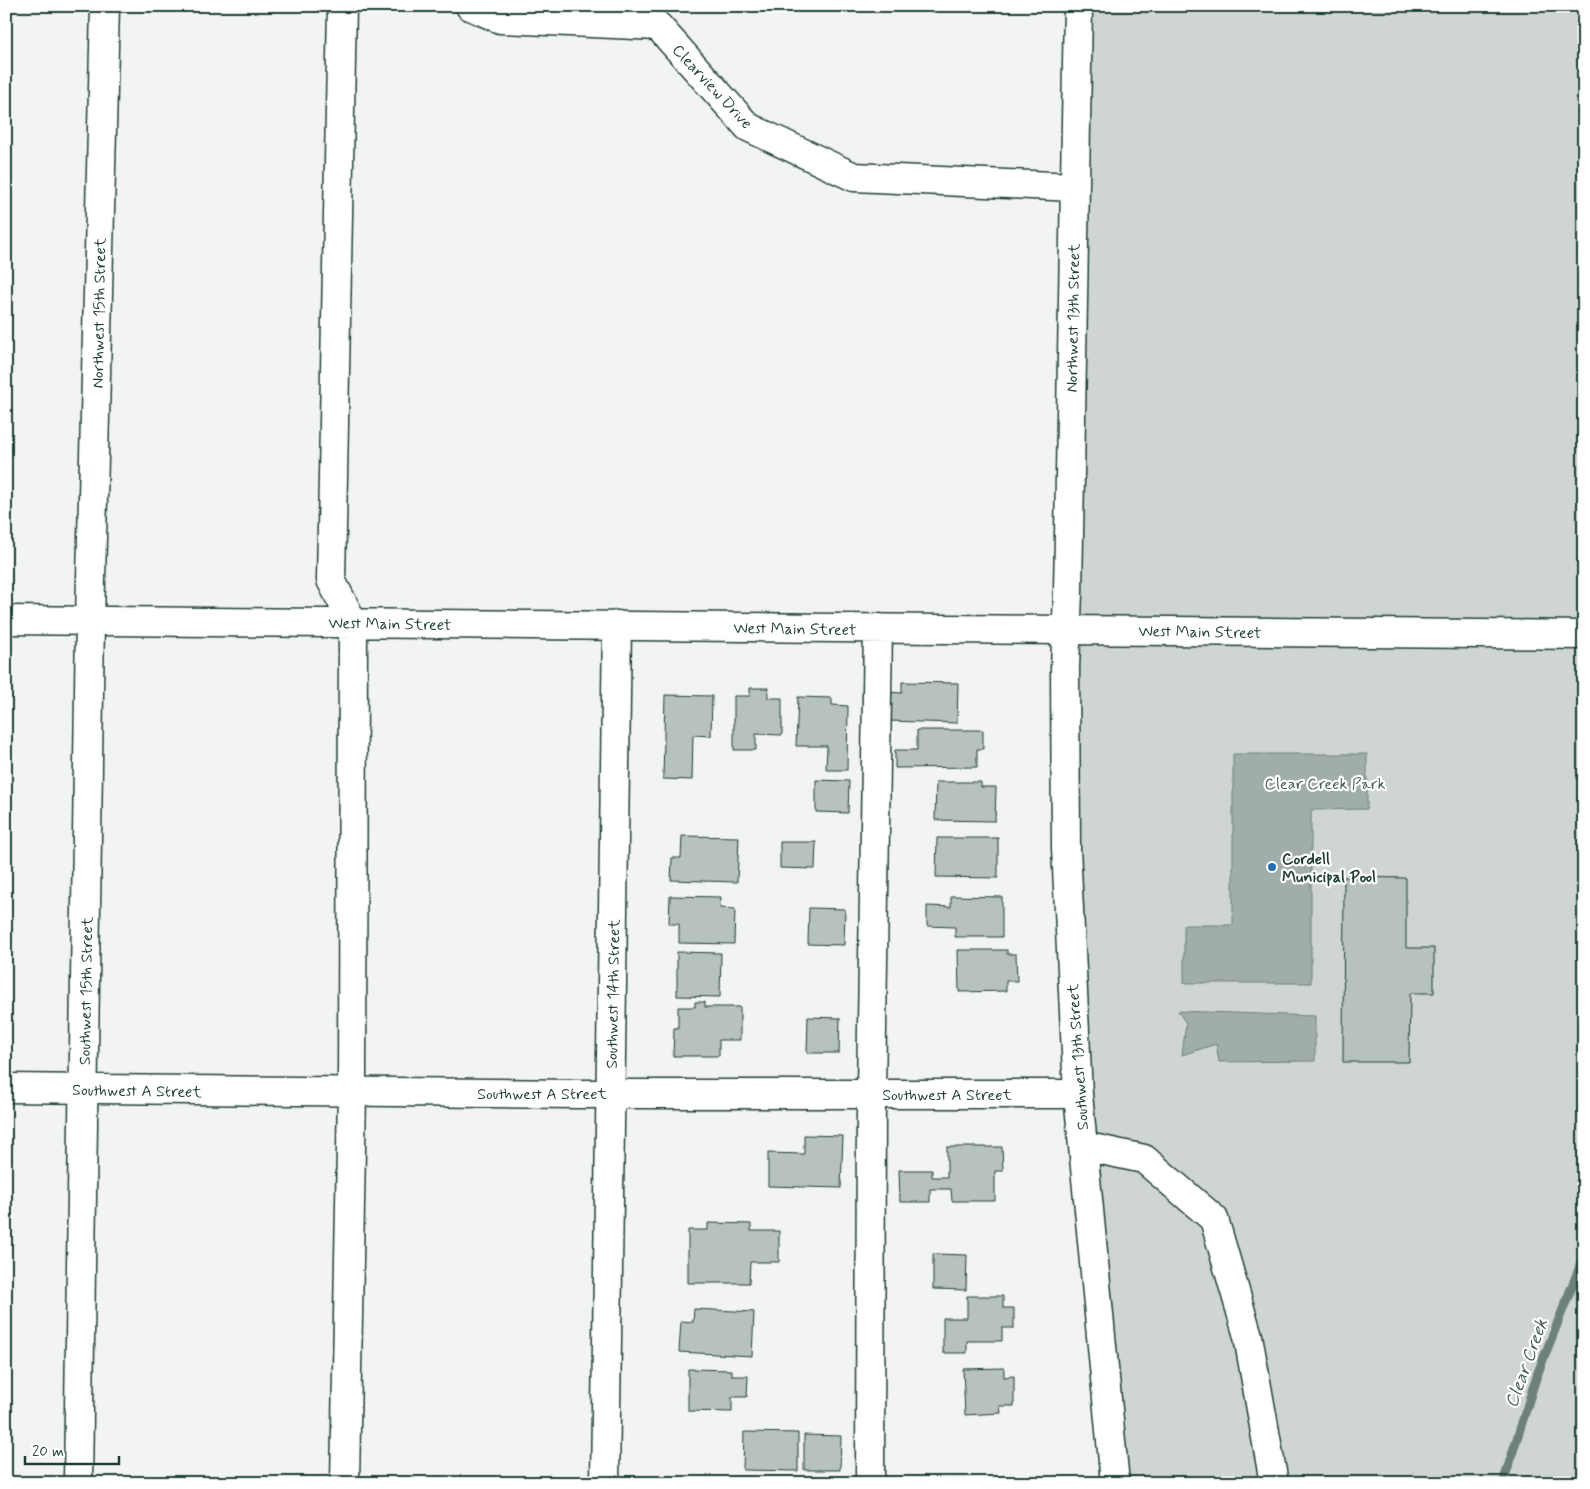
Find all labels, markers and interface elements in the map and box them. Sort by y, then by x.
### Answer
street label: Clearview Drive [667,40,757,134]
street label: Northwest 15th Street [88,237,111,389]
street label: Northwest 13th Street [1062,243,1085,393]
street label: West Main Street [328,613,452,636]
street label: West Main Street [733,618,857,641]
street label: West Main Street [1138,621,1262,644]
park label: Clear Creek Park [1265,774,1385,795]
place label: Cordell Municipal Pool [1282,849,1376,888]
marker: Cordell Municipal Pool [1266,861,1278,873]
street label: Southwest 15th Street [75,916,98,1065]
street label: Southwest 14th Street [602,918,625,1069]
street label: Southwest 13th Street [1063,982,1094,1131]
street label: Southwest A Street [72,1080,203,1103]
street label: Southwest A Street [477,1084,607,1105]
street label: Southwest A Street [882,1085,1012,1106]
water label: Clear Creek [1500,1315,1554,1411]
scale bar [25,1434,119,1466]
text: 20 m [32,1442,64,1462]

